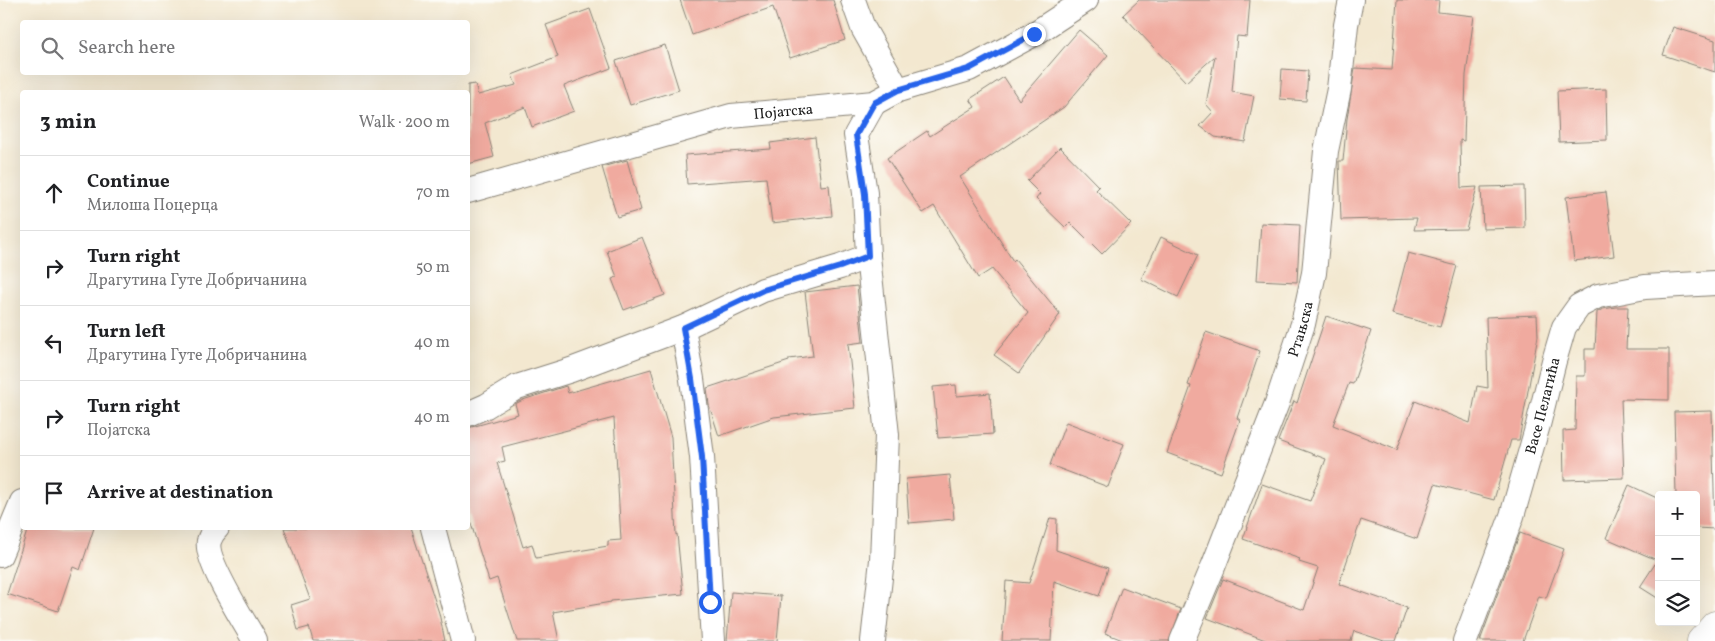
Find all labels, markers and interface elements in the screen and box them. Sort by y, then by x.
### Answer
search box [20,20,470,75]
route end [1023,23,1046,46]
icon: search [38,34,66,62]
text: Search here [78,35,175,61]
street label: Појатска [753,100,814,126]
text: 3 min [40,108,96,137]
text: Walk · 200 m [359,112,450,134]
text: Continue [87,169,170,195]
icon: ahead [40,179,68,207]
text: 70 m [416,182,450,204]
text: Милоша Поцерца [87,195,218,217]
text: Turn right [87,244,180,270]
icon: right [40,254,68,282]
text: 50 m [416,257,450,279]
text: Драгутина Гуте Добричанина [87,270,307,292]
street label: Ртањска [1284,299,1320,360]
text: Turn left [87,319,166,345]
icon: left [40,329,68,357]
text: 40 m [414,332,450,354]
text: Драгутина Гуте Добричанина [87,345,307,367]
street label: Васе Пелагића [1521,355,1567,457]
text: Turn right [87,394,180,420]
icon: right [40,404,68,432]
text: 40 m [414,407,450,429]
text: Појатска [87,420,151,442]
icon: arrive [40,479,68,507]
text: Arrive at destination [87,480,273,506]
map controls [1655,491,1700,626]
button: + [1655,491,1700,536]
button: − [1655,536,1700,581]
button: layers [1655,581,1700,626]
route start [699,591,722,614]

